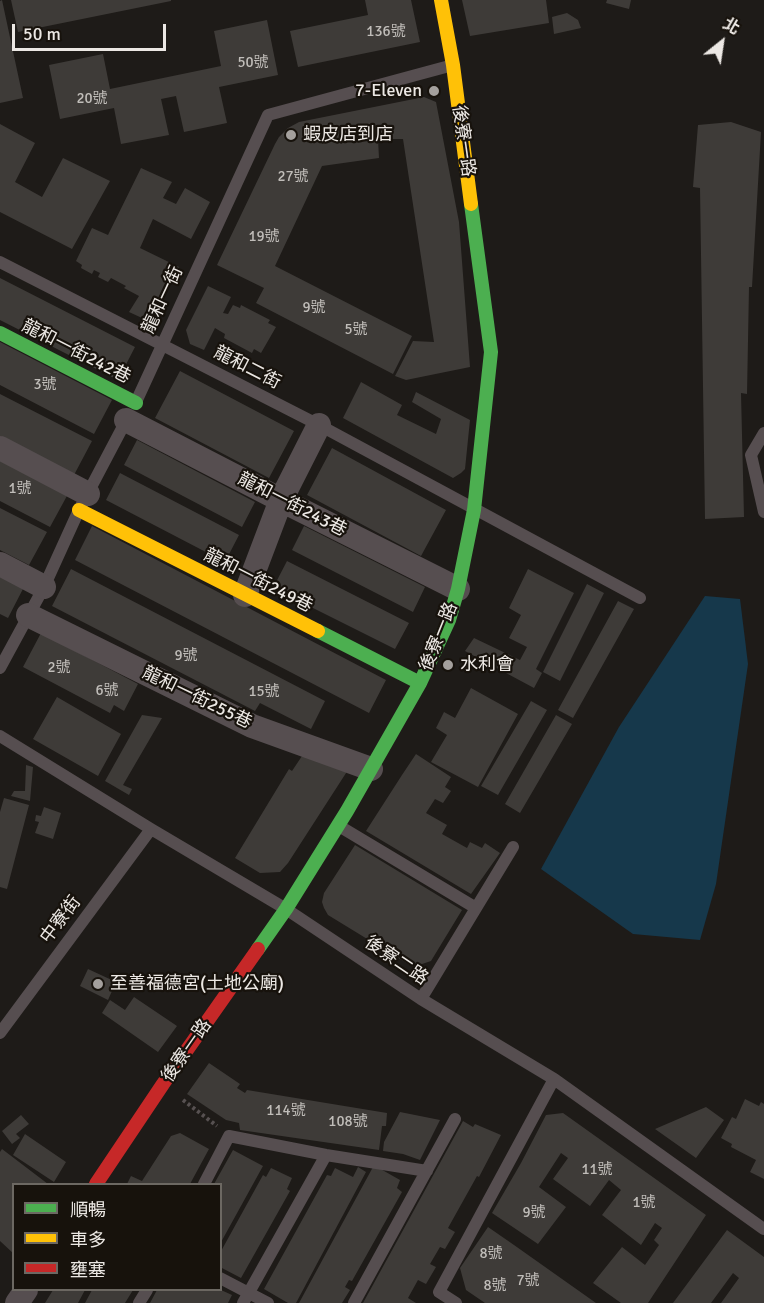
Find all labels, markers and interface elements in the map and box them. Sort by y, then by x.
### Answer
scale bar [15,12,170,50]
north arrow [692,12,752,72]
text: 北 [719,14,743,39]
text: 50 m [23,23,61,45]
house number: 136號 [366,23,406,41]
house number: 50號 [237,54,269,72]
place label: 7-Eleven [355,80,422,102]
marker: 7-Eleven [427,84,441,98]
house number: 20號 [76,90,108,108]
street label: 後寮一路 [447,104,479,178]
place label: 蝦皮店到店 [303,124,393,146]
marker: 蝦皮店到店 [284,128,298,142]
house number: 27號 [277,168,309,186]
house number: 19號 [248,228,280,246]
street label: 龍和一街 [138,263,188,337]
house number: 9號 [302,299,326,317]
street label: 龍和一街242巷 [18,315,134,389]
house number: 5號 [344,321,368,339]
street label: 龍和二街 [210,342,284,394]
house number: 3號 [33,376,57,394]
street label: 龍和一街243巷 [234,468,350,542]
house number: 1號 [8,480,32,498]
street label: 龍和一街249巷 [200,544,316,618]
street label: 後寮一路 [416,600,462,674]
house number: 9號 [174,647,198,665]
place label: 水利會 [460,654,514,676]
marker: 水利會 [441,658,455,672]
house number: 2號 [47,659,71,677]
street label: 龍和一街255巷 [139,662,255,734]
house number: 6號 [95,682,119,700]
house number: 15號 [248,683,280,701]
street label: 中寮街 [36,892,86,948]
street label: 後寮二路 [360,932,432,990]
place label: 至善福德宮(土地公廟) [110,973,284,995]
marker: 至善福德宮(土地公廟) [91,977,105,991]
street label: 後寮一路 [158,1015,216,1087]
house number: 114號 [266,1102,306,1120]
house number: 108號 [328,1113,368,1131]
house number: 11號 [581,1161,613,1179]
legend [12,1183,222,1291]
house number: 1號 [632,1194,656,1212]
text: 順暢 [70,1199,106,1221]
house number: 9號 [522,1204,546,1222]
text: 車多 [70,1229,106,1251]
house number: 8號 [479,1245,503,1263]
text: 壅塞 [70,1259,106,1281]
house number: 7號 [516,1272,540,1290]
house number: 8號 [483,1277,507,1295]

